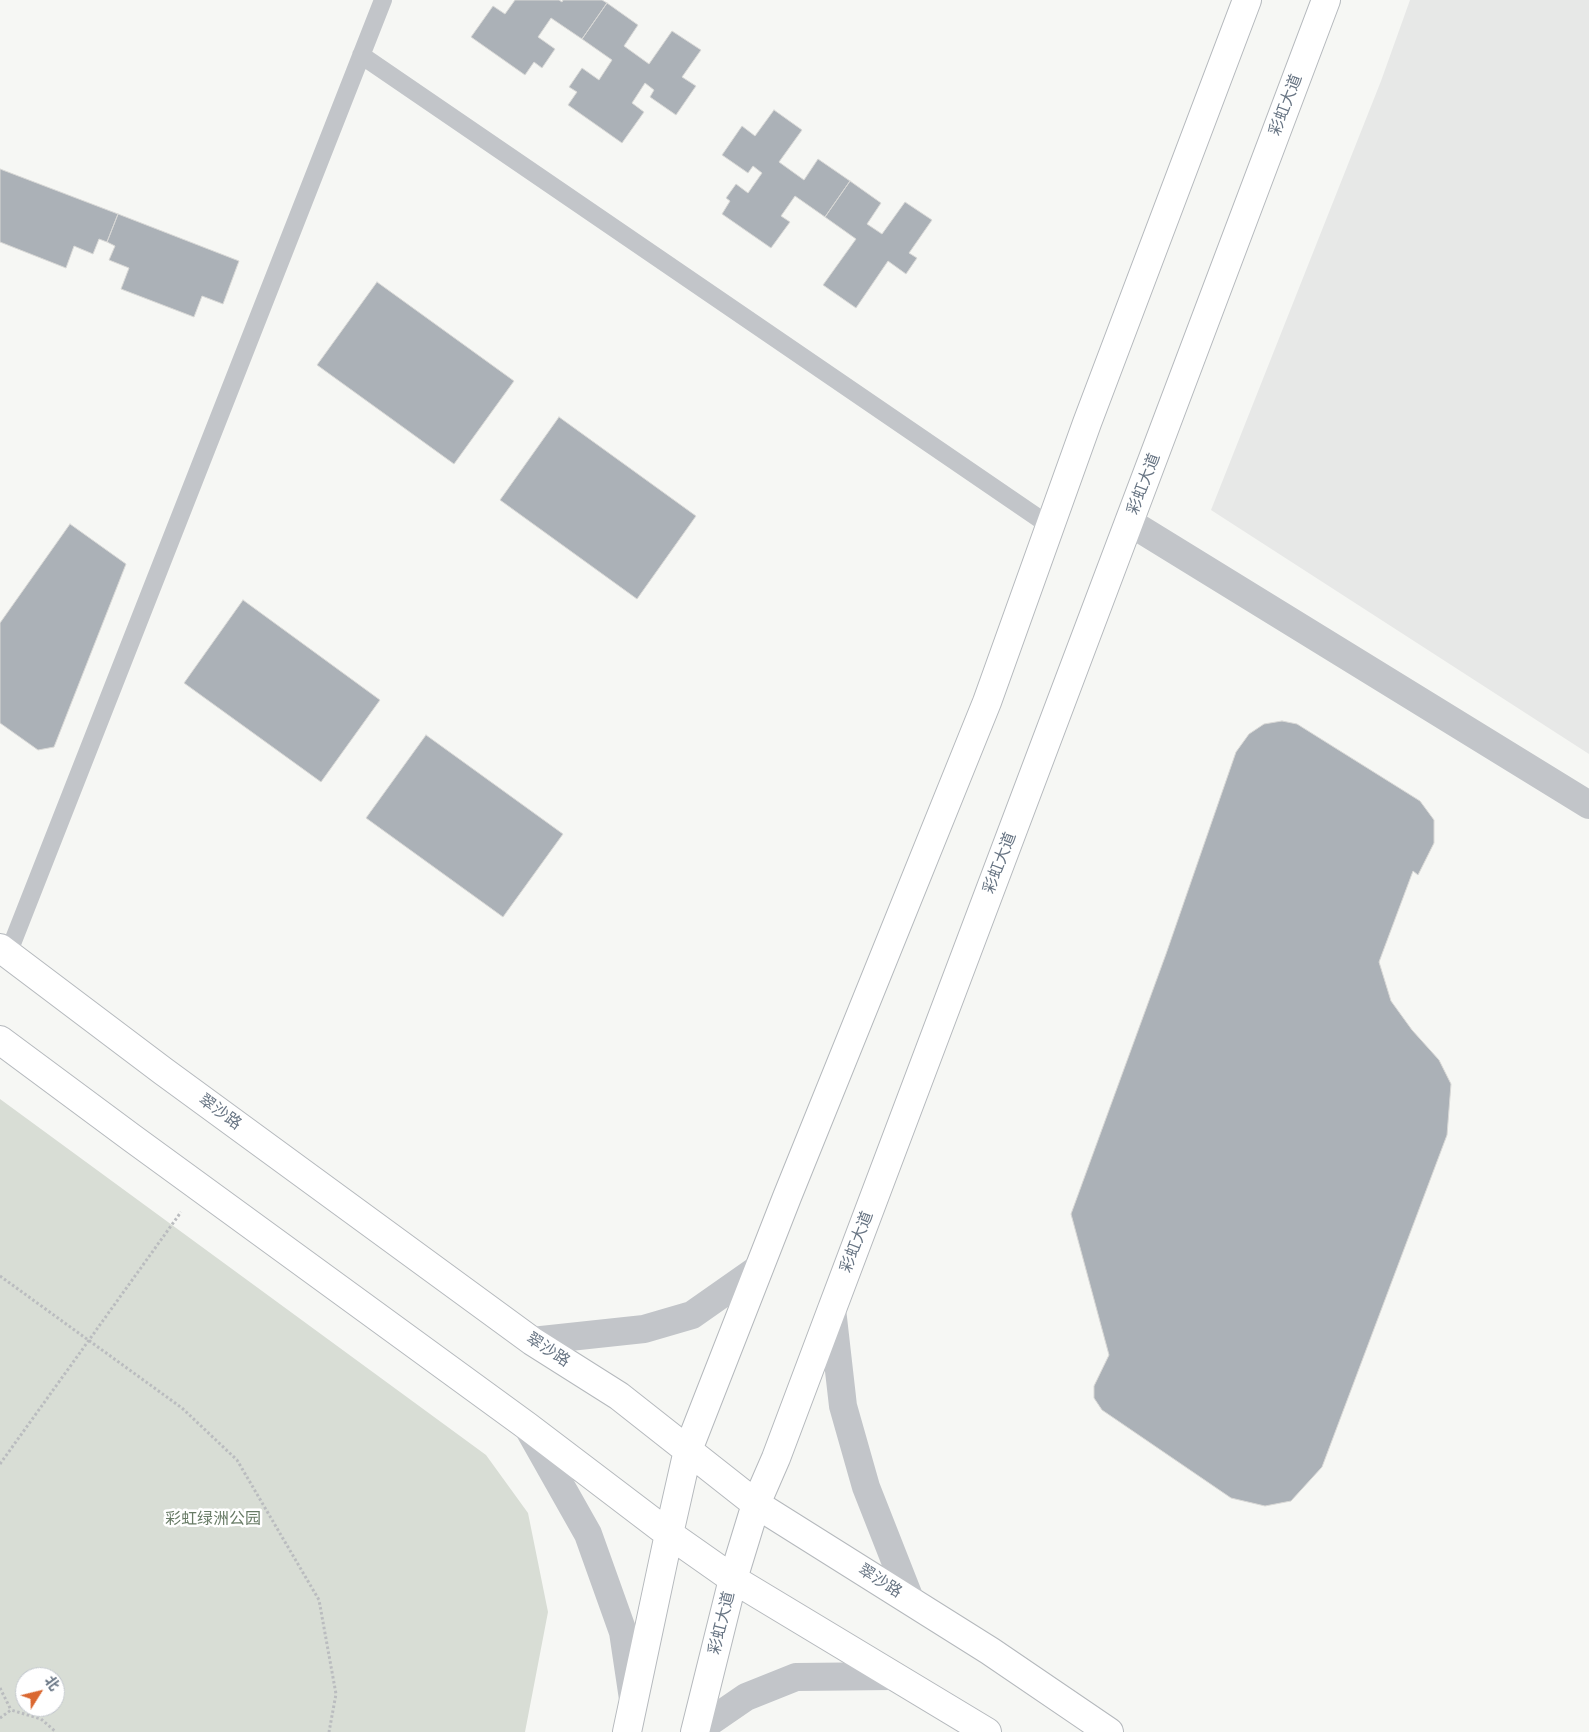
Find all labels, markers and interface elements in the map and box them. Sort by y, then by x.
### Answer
street label: 彩虹大道 [1266,72,1306,138]
street label: 彩虹大道 [1124,451,1164,517]
street label: 彩虹大道 [980,830,1020,896]
street label: 翠沙路 [195,1090,245,1134]
street label: 彩虹大道 [837,1209,877,1275]
street label: 翠沙路 [523,1329,573,1371]
park label: 彩虹绿洲公园 [165,1509,261,1529]
street label: 翠沙路 [855,1560,905,1602]
street label: 彩虹大道 [705,1590,739,1656]
north arrow [15,1667,65,1717]
text: 北 [41,1673,63,1694]

